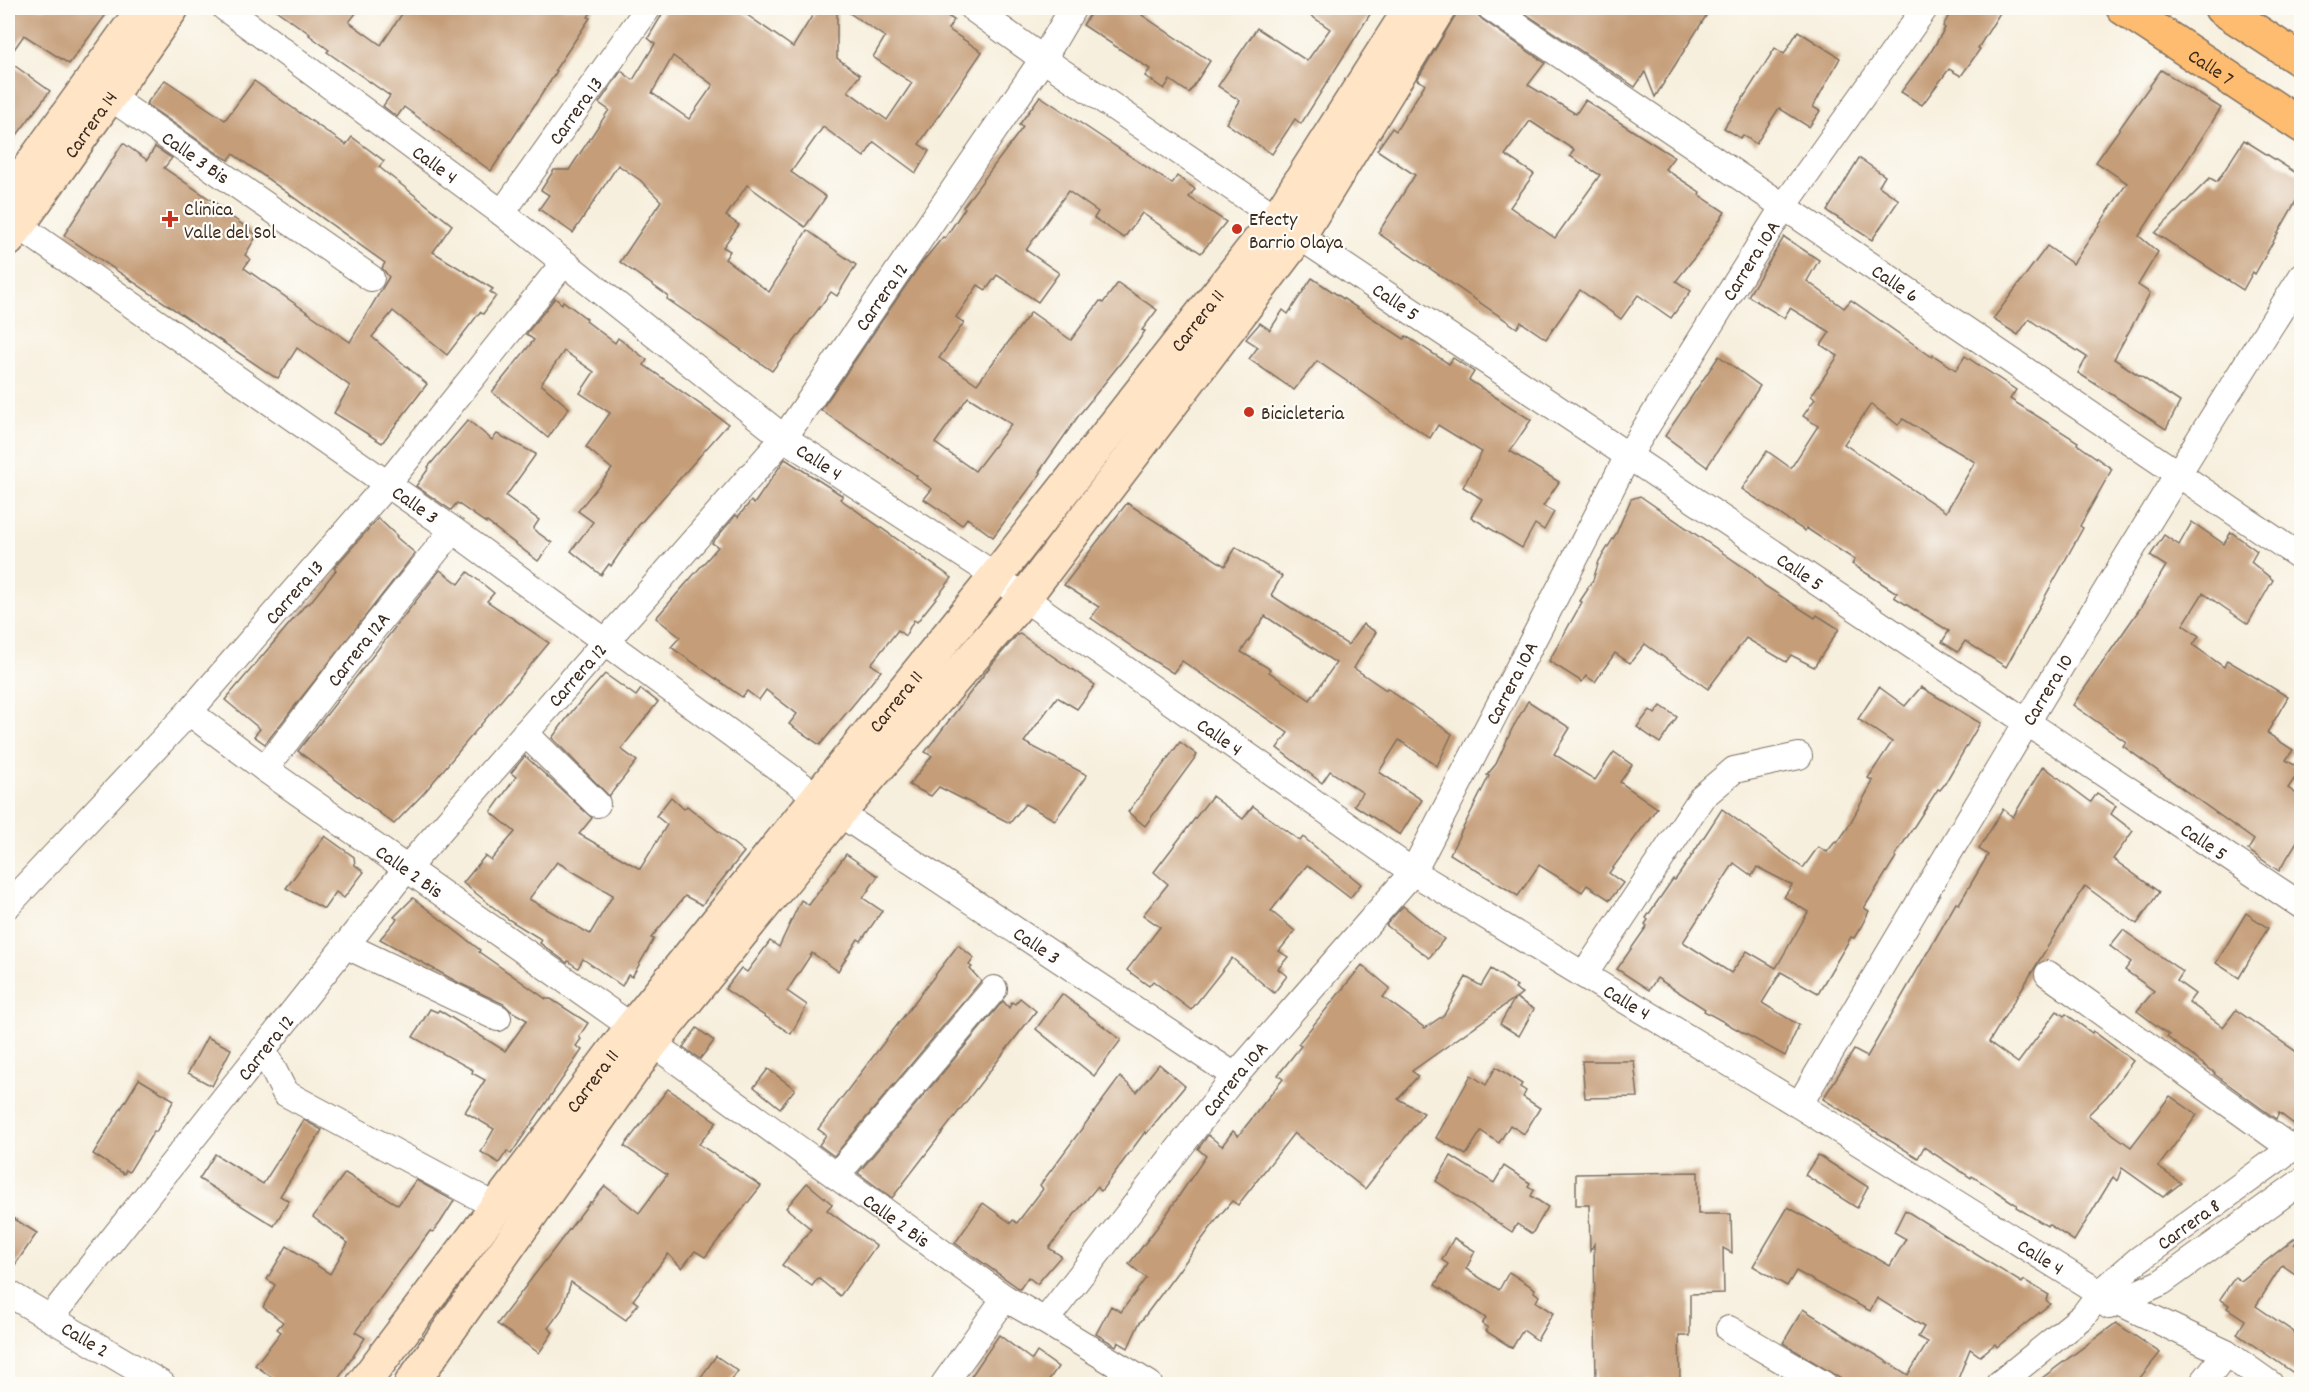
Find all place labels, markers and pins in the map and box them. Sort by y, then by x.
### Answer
place label: Clinica Valle del Sol [184,197,276,248]
place label: Efecty Barrio Olaya [1249,207,1344,258]
marker: Clinica Valle del Sol [161,210,179,228]
marker: Efecty Barrio Olaya [1230,222,1244,236]
place label: Bicicleteria [1261,401,1345,429]
marker: Bicicleteria [1242,405,1256,419]

